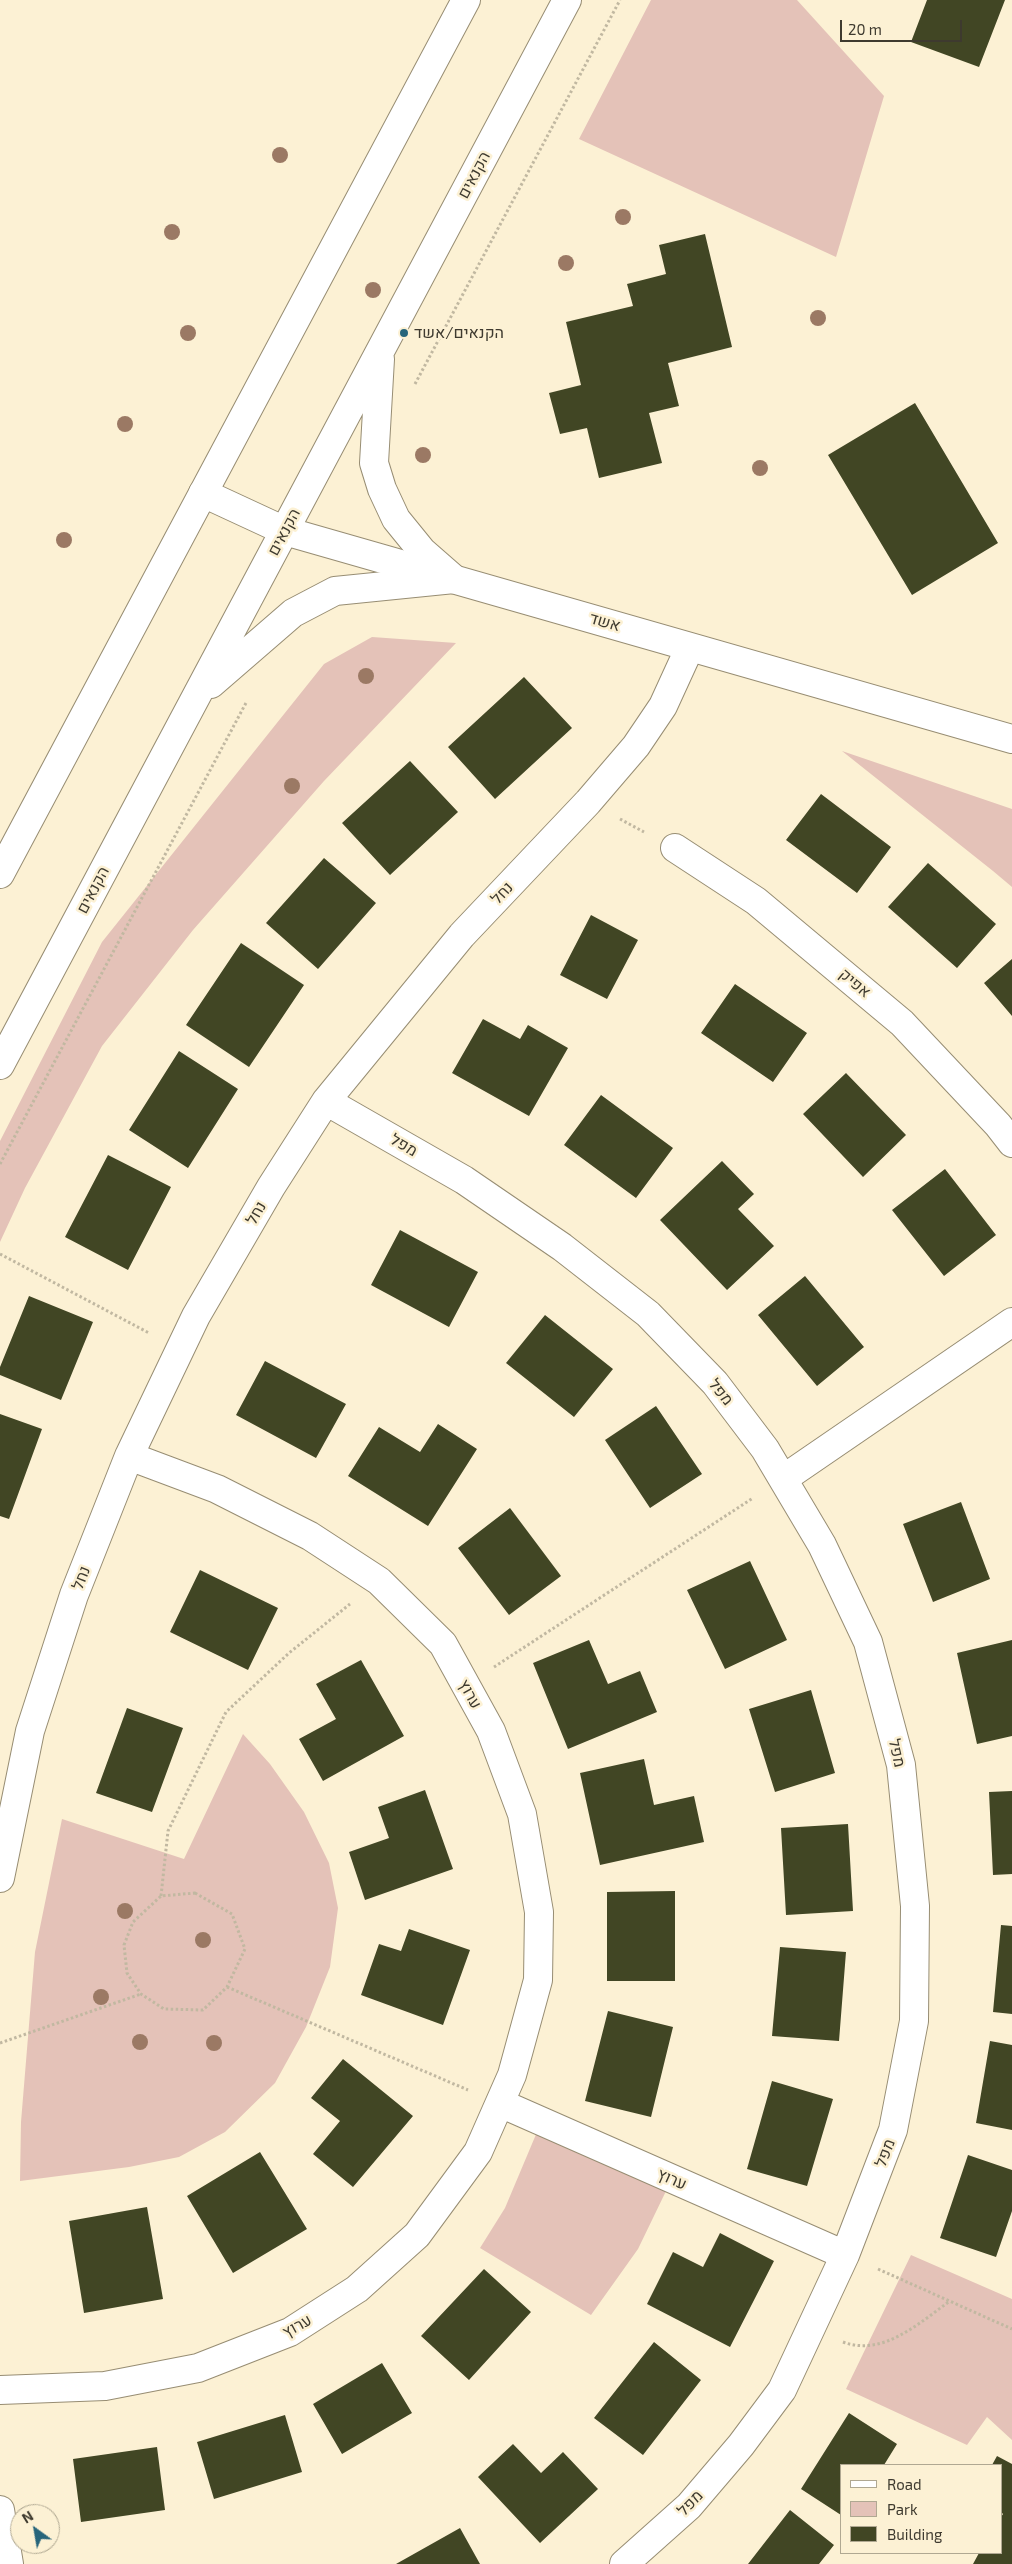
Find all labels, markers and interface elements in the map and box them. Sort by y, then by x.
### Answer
scale bar [842,10,964,42]
text: 20 m [848,20,882,38]
street label: הקנאים [454,148,494,202]
place label: הקנאים/אשד [414,323,504,343]
marker: הקנאים/אשד [398,327,410,339]
street label: הקנאים [264,505,304,559]
street label: אשד [587,608,623,636]
street label: הקנאים [73,863,113,917]
street label: נחל [487,878,517,908]
street label: אפיק [835,964,875,1002]
street label: מפל [387,1130,421,1160]
street label: נחל [242,1198,270,1228]
street label: מפל [705,1375,737,1409]
street label: נחל [68,1563,94,1593]
street label: ערוץ [454,1676,486,1712]
street label: מפל [884,1737,910,1769]
street label: מפל [871,2136,899,2170]
street label: ערוץ [654,2164,690,2194]
street label: ערוץ [279,2310,315,2342]
legend [840,2464,1002,2554]
text: Road [887,2475,922,2493]
street label: מפל [673,2486,707,2520]
text: Park [887,2500,918,2518]
north arrow [10,2504,60,2554]
text: N [19,2507,36,2527]
text: Building [887,2525,942,2543]

